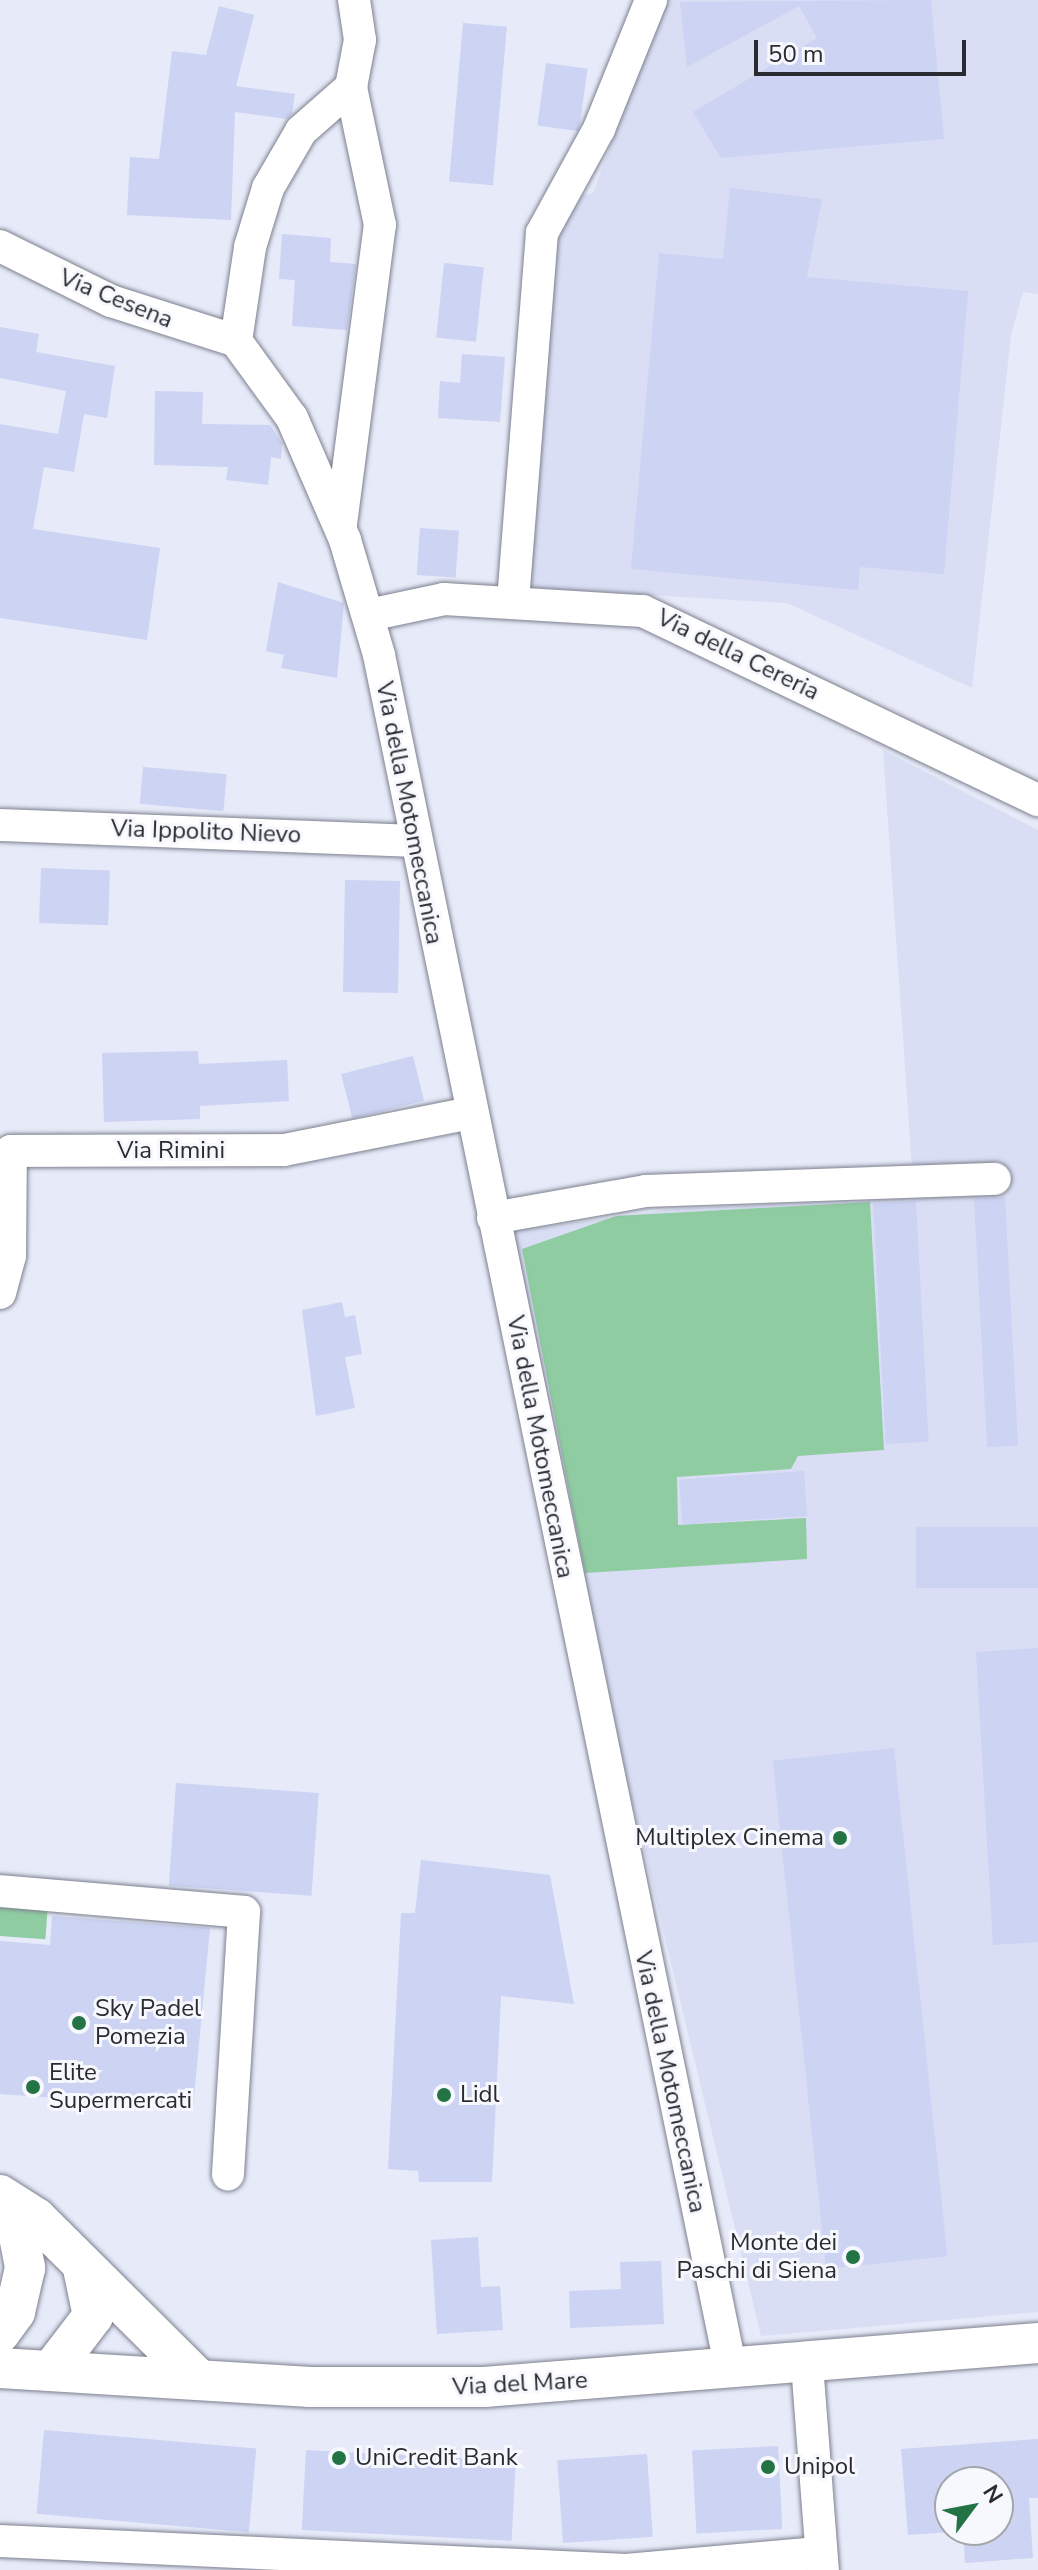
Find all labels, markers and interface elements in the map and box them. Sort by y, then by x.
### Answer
scale bar [758,24,970,74]
text: 50 m [768,38,824,70]
street label: Via Cesena [55,263,177,335]
street label: Via della Cereria [652,603,824,707]
street label: Via della Motomeccanica [369,679,449,947]
street label: Via Ippolito Nievo [110,814,302,850]
street label: Via Rimini [117,1137,225,1165]
street label: Via della Motomeccanica [500,1313,580,1581]
place label: Multiplex Cinema [635,1824,824,1852]
marker: Multiplex Cinema [831,1829,849,1847]
street label: Via della Motomeccanica [628,1948,712,2216]
place label: Sky Padel Pomezia [95,1995,201,2051]
marker: Sky Padel Pomezia [70,2014,88,2032]
place label: Elite Supermercati [49,2059,192,2115]
marker: Elite Supermercati [24,2078,42,2096]
place label: Lidl [460,2081,500,2109]
marker: Lidl [435,2086,453,2104]
place label: Monte dei Paschi di Siena [676,2229,837,2285]
marker: Monte dei Paschi di Siena [844,2248,862,2266]
street label: Via del Mare [452,2366,588,2402]
place label: UniCredit Bank [355,2444,518,2472]
marker: UniCredit Bank [330,2449,348,2467]
place label: Unipol [784,2453,855,2481]
marker: Unipol [759,2458,777,2476]
north arrow [934,2466,1014,2546]
text: N [976,2479,1010,2509]

